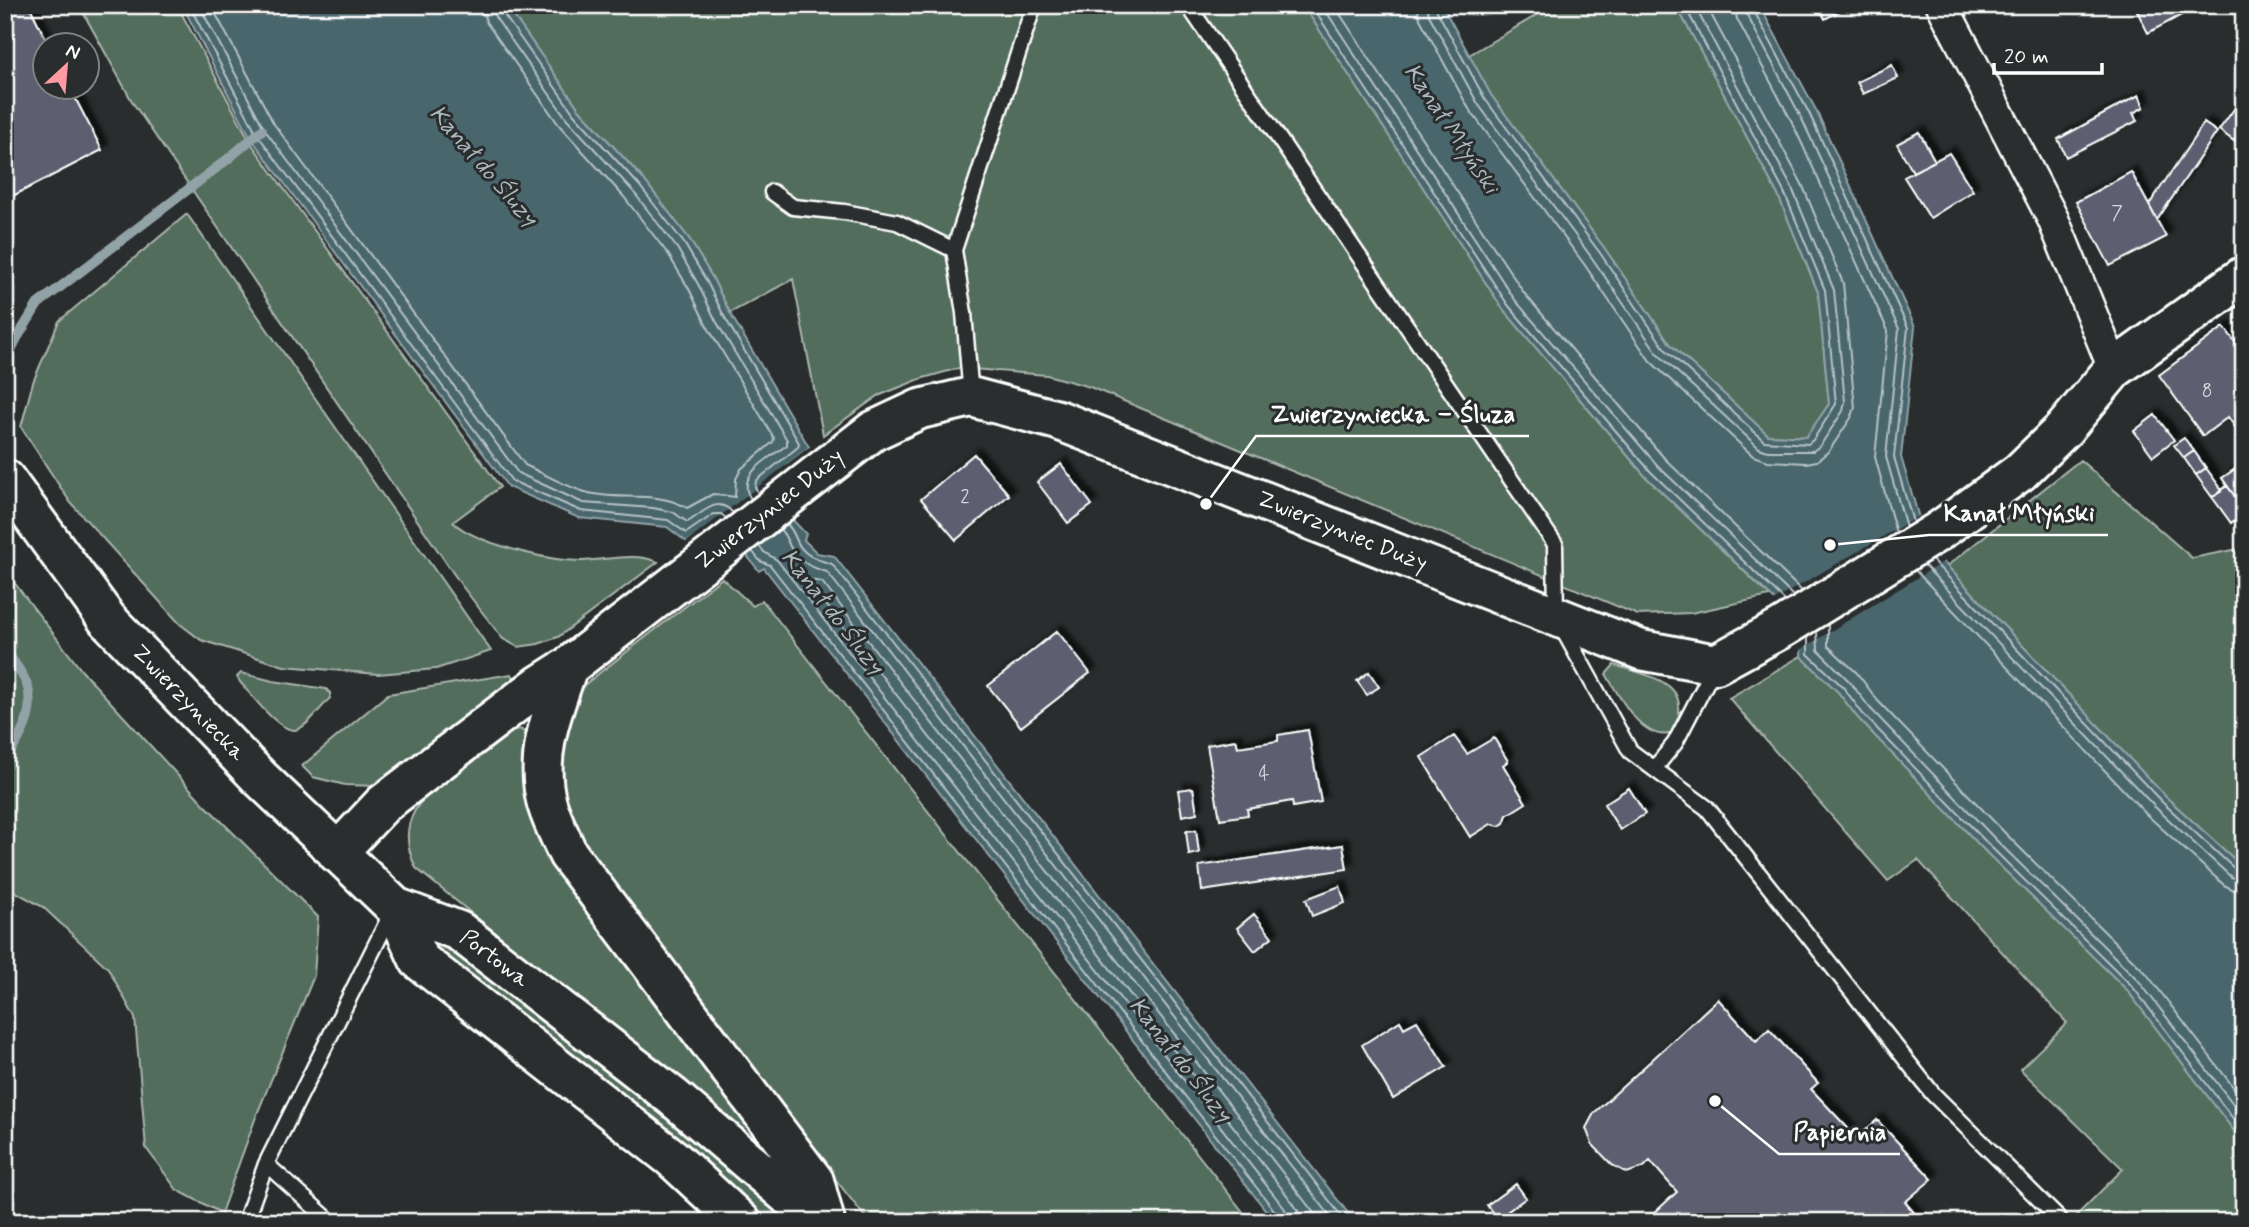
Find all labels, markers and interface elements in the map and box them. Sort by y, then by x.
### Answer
north arrow [32,32,102,102]
scale bar [1994,32,2102,76]
text: N [62,38,84,66]
text: 20 m [2004,43,2049,71]
water label: Kanał Młyński [1396,58,1507,202]
water label: Kanał do Śluzy [422,99,545,234]
house number: 7 [2111,201,2123,226]
house number: 8 [2202,379,2212,404]
callout: Zwierzyniecka – Śluza [1256,391,1529,436]
text: Zwierzyniecka – Śluza [1271,399,1516,431]
street label: Zwierzyniec Duży [690,443,850,577]
street label: Zwierzyniec Duży [1253,484,1431,580]
house number: 2 [960,485,970,510]
callout: Kanał Młyński [1929,490,2108,535]
text: Kanał Młyński [1944,499,2095,530]
water label: Kanał do Śluzy [773,543,892,682]
street label: Zwierzyniecka [125,638,252,768]
house number: 4 [1258,762,1270,787]
street label: Portowa [453,923,535,995]
water label: Kanał do Śluzy [1121,991,1240,1130]
callout: Papiernia [1779,1109,1900,1154]
text: Papiernia [1793,1118,1887,1149]

